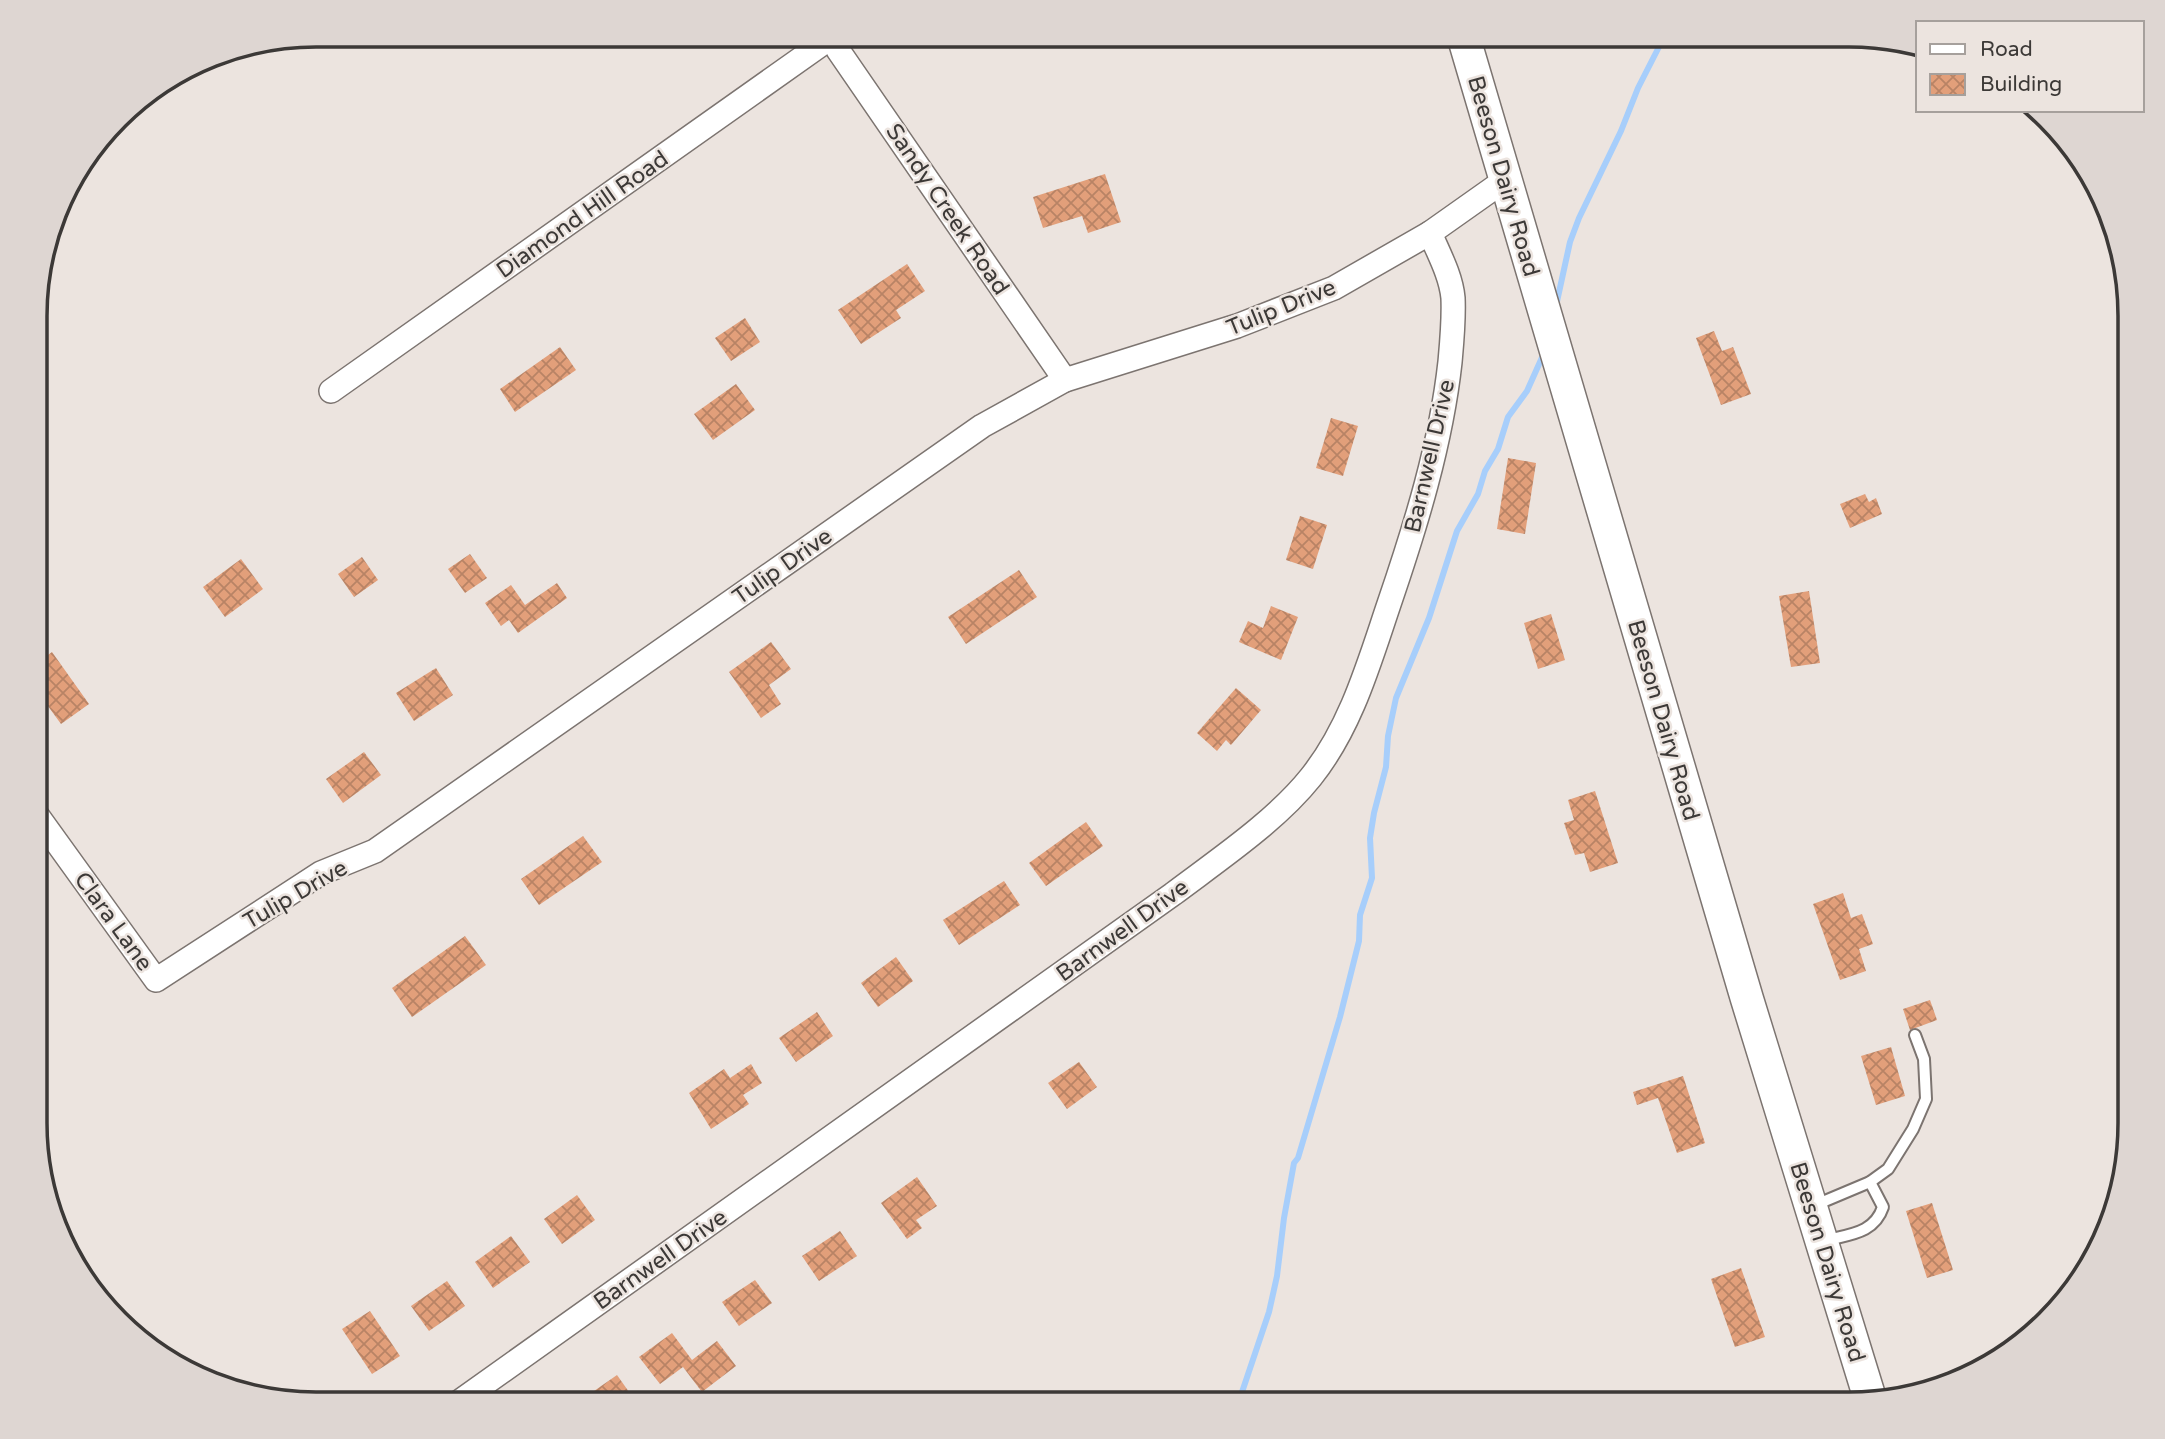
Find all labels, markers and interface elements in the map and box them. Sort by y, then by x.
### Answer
legend [1916,21,2144,112]
text: Road [1980,37,2033,62]
text: Building [1980,72,2062,97]
street label: Beeson Dairy Road [1461,73,1545,280]
street label: Sandy Creek Road [879,119,1015,301]
street label: Diamond Hill Road [491,145,674,285]
street label: Tulip Drive [1223,273,1340,342]
street label: Barnwell Drive [1399,377,1461,536]
street label: Tulip Drive [727,522,838,611]
street label: Beeson Dairy Road [1621,617,1705,824]
street label: Tulip Drive [239,854,352,936]
street label: Clara Lane [68,867,158,977]
street label: Barnwell Drive [1051,873,1194,988]
street label: Beeson Dairy Road [1783,1159,1871,1366]
street label: Barnwell Drive [588,1203,733,1316]

